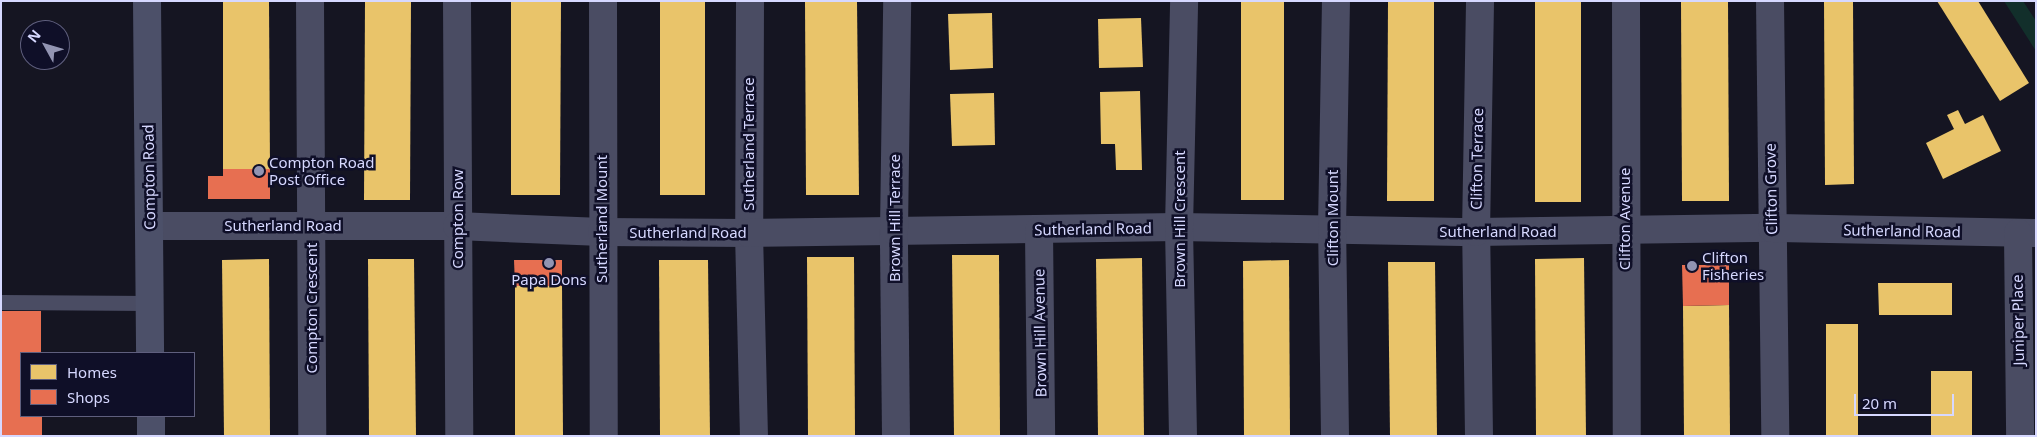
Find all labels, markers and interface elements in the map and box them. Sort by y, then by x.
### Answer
north arrow [20,20,70,70]
text: N [23,25,45,46]
street label: Sutherland Terrace [740,77,758,211]
street label: Clifton Terrace [1467,108,1487,210]
street label: Compton Road [139,124,159,230]
street label: Clifton Grove [1761,143,1781,235]
street label: Brown Hill Crescent [1171,150,1189,288]
place label: Compton Road Post Office [269,153,375,188]
street label: Brown Hill Terrace [886,154,904,282]
street label: Sutherland Mount [593,155,611,283]
marker: Compton Road Post Office [253,165,265,177]
street label: Clifton Avenue [1616,168,1634,270]
street label: Compton Row [449,169,467,269]
street label: Clifton Mount [1324,170,1342,266]
street label: Sutherland Road [224,217,342,235]
street label: Sutherland Road [1034,219,1152,239]
street label: Sutherland Road [1843,221,1961,241]
street label: Sutherland Road [1439,223,1557,241]
street label: Sutherland Road [629,224,747,242]
street label: Compton Crescent [303,243,321,373]
place label: Clifton Fisheries [1702,248,1764,283]
marker: Papa Dons [543,257,555,269]
marker: Clifton Fisheries [1686,260,1698,272]
street label: Brown Hill Avenue [1030,269,1050,397]
place label: Papa Dons [511,271,587,289]
street label: Juniper Place [2008,274,2028,366]
legend [20,352,195,417]
text: Homes [67,362,117,382]
scale bar [1857,384,1957,416]
text: Shops [67,387,110,407]
text: 20 m [1862,393,1897,413]

